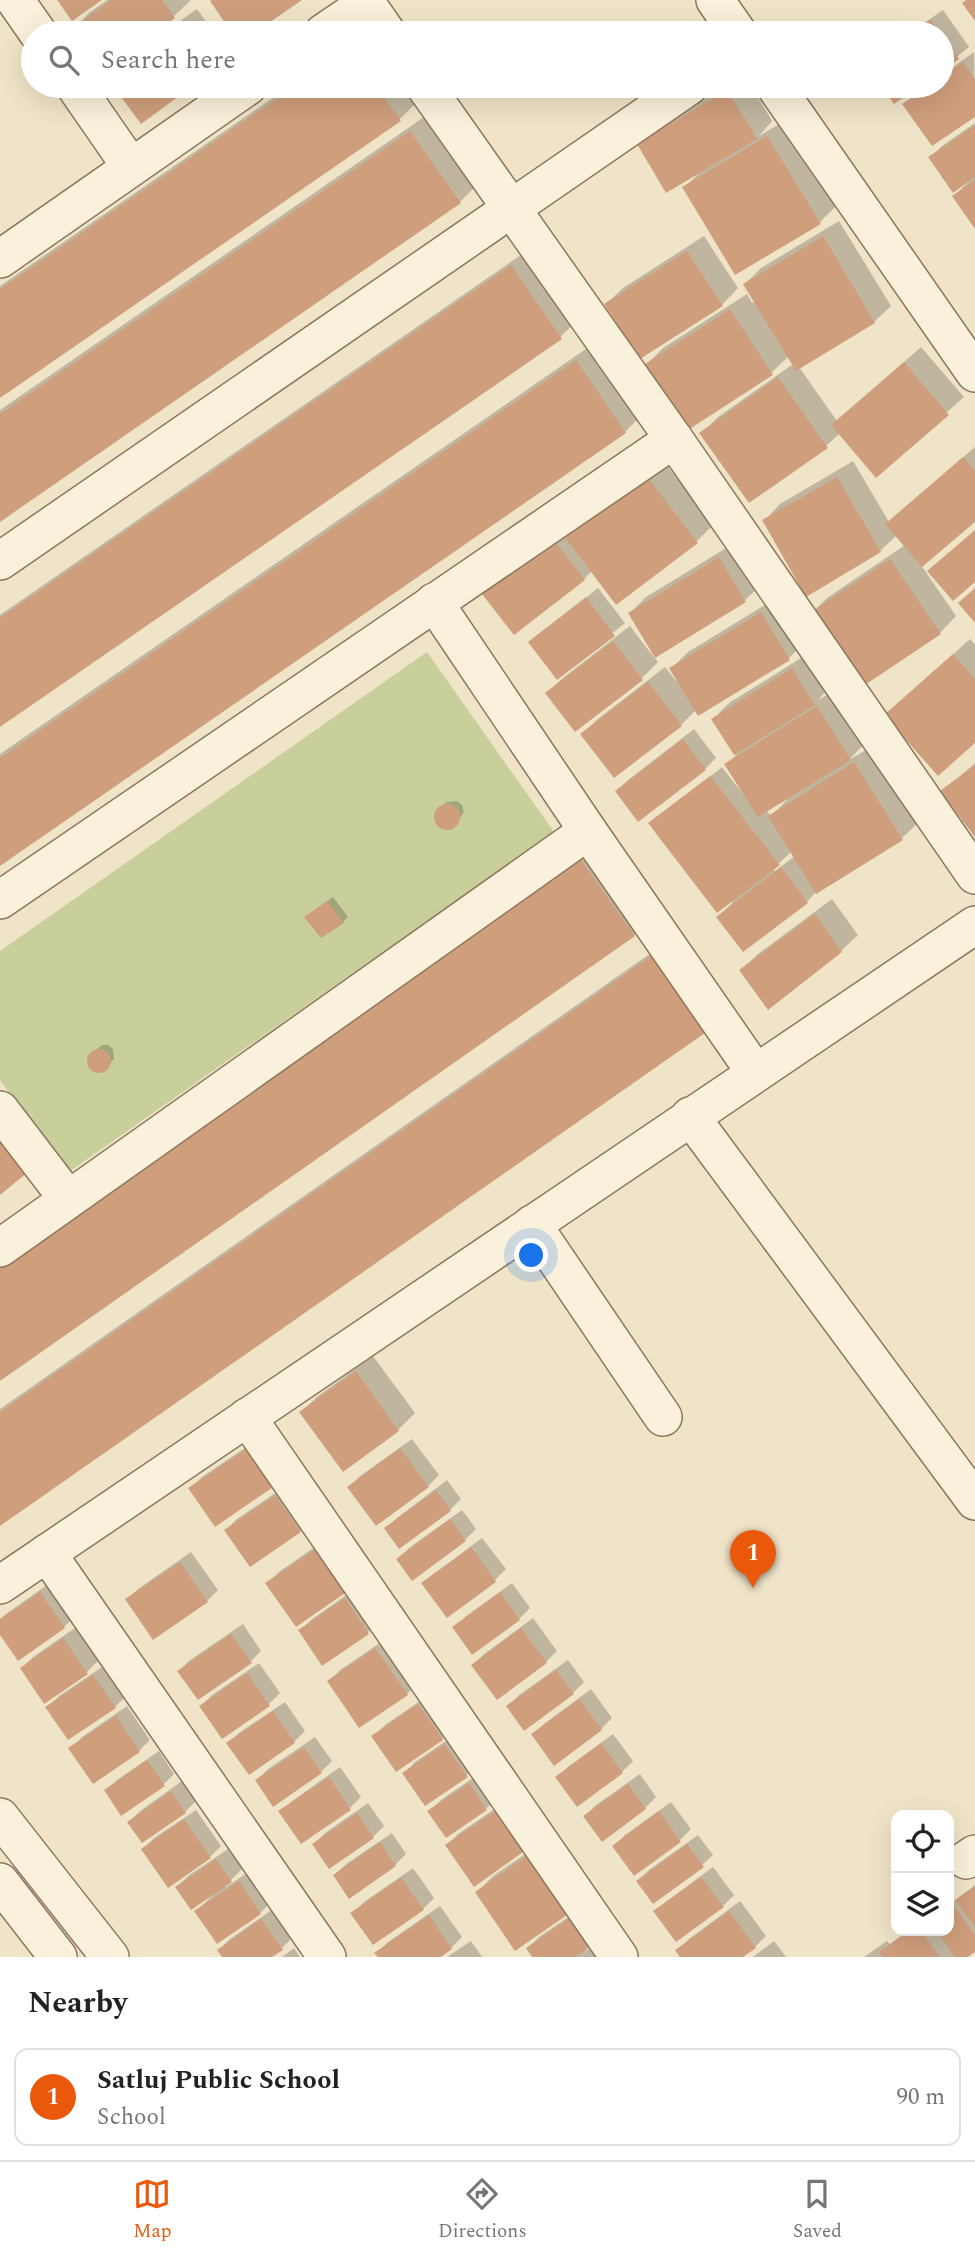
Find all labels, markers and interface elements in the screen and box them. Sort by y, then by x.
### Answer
search box [21,21,954,98]
text: Search here [101,40,236,80]
icon: search [45,41,83,79]
your location [514,1238,548,1272]
pin: 1 [730,1530,776,1588]
map controls [891,1810,954,1936]
button: locate [891,1810,954,1873]
button: layers [891,1873,954,1936]
text: Nearby [28,1980,127,2026]
text: Satluj Public School [97,2060,340,2100]
text: 1 [47,2080,59,2115]
text: 90 m [896,2080,945,2115]
text: School [97,2100,166,2135]
tab: Map [133,2175,172,2246]
tab: Directions [438,2175,527,2246]
tab: Saved [793,2175,842,2246]

